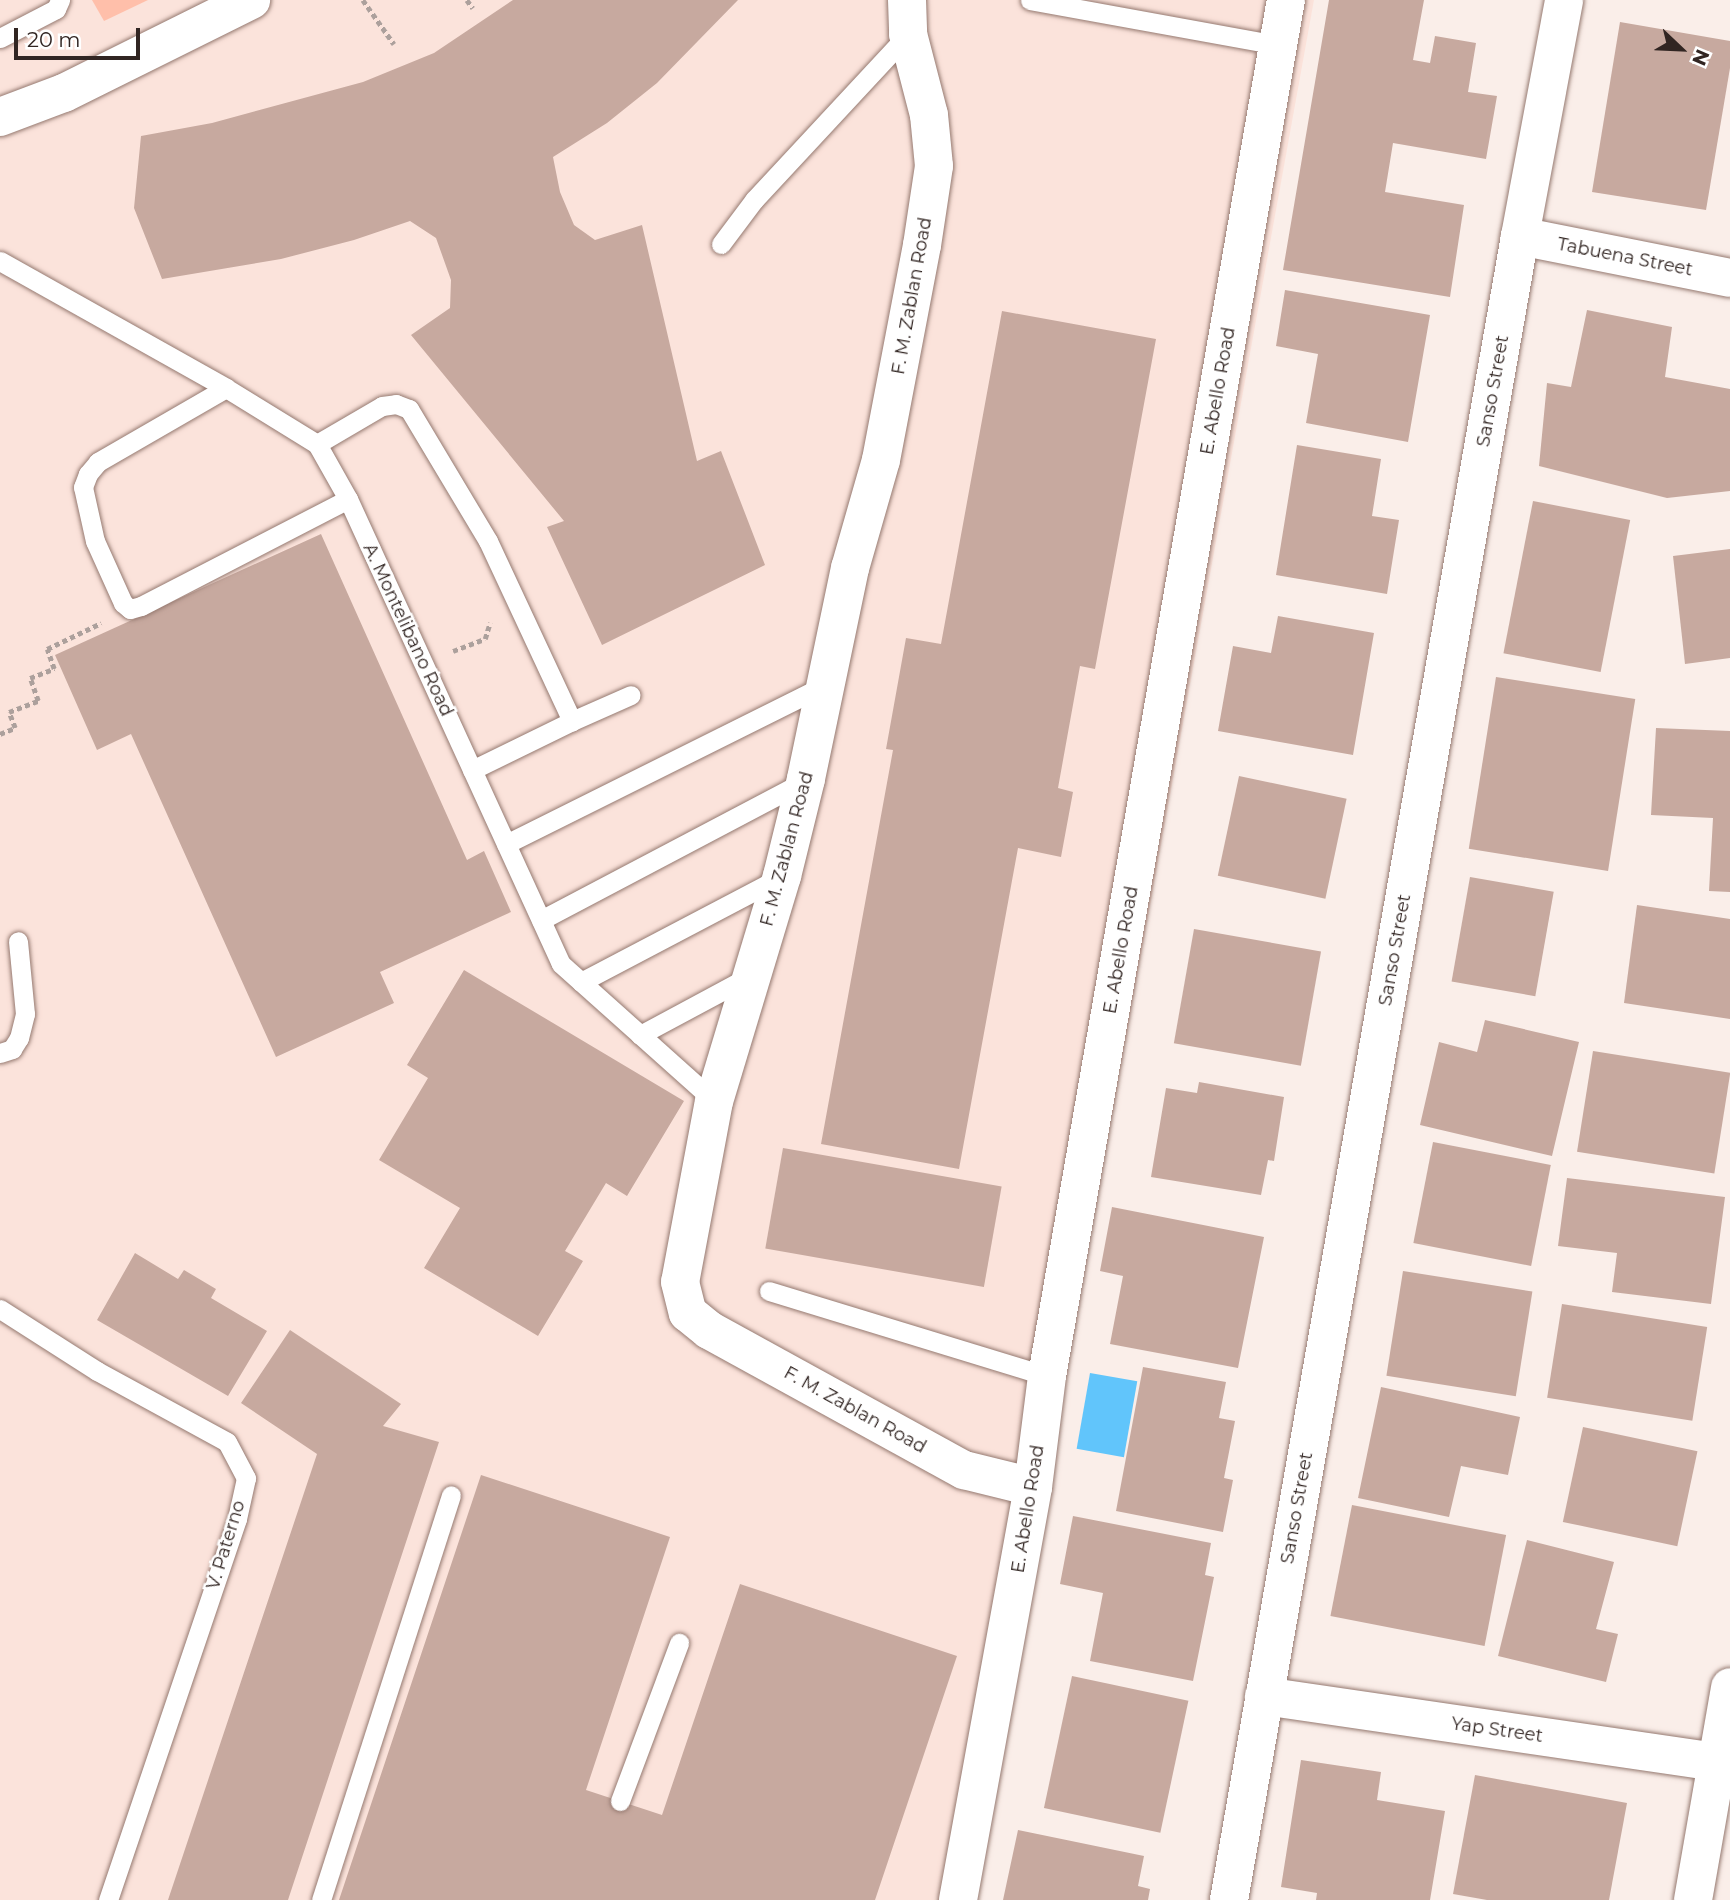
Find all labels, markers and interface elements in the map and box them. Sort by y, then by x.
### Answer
scale bar [18,14,144,58]
north arrow [1646,14,1716,84]
text: 20 m [27,27,81,52]
text: N [1687,46,1714,69]
street label: F. M. Zablan Road [888,216,936,376]
street label: Tabuena Street [1555,233,1695,281]
street label: E. Abello Road [1196,325,1240,457]
street label: Sanso Street [1473,333,1513,449]
street label: A. Montelibano Road [358,540,458,720]
street label: F. M. Zablan Road [756,769,818,929]
street label: E. Abello Road [1099,884,1143,1016]
street label: Sanso Street [1375,892,1415,1008]
street label: F. M. Zablan Road [780,1362,930,1458]
street label: E. Abello Road [1007,1443,1049,1575]
street label: Sanso Street [1277,1450,1317,1566]
street label: V. Paterno [202,1498,250,1592]
street label: Yap Street [1450,1713,1544,1747]

